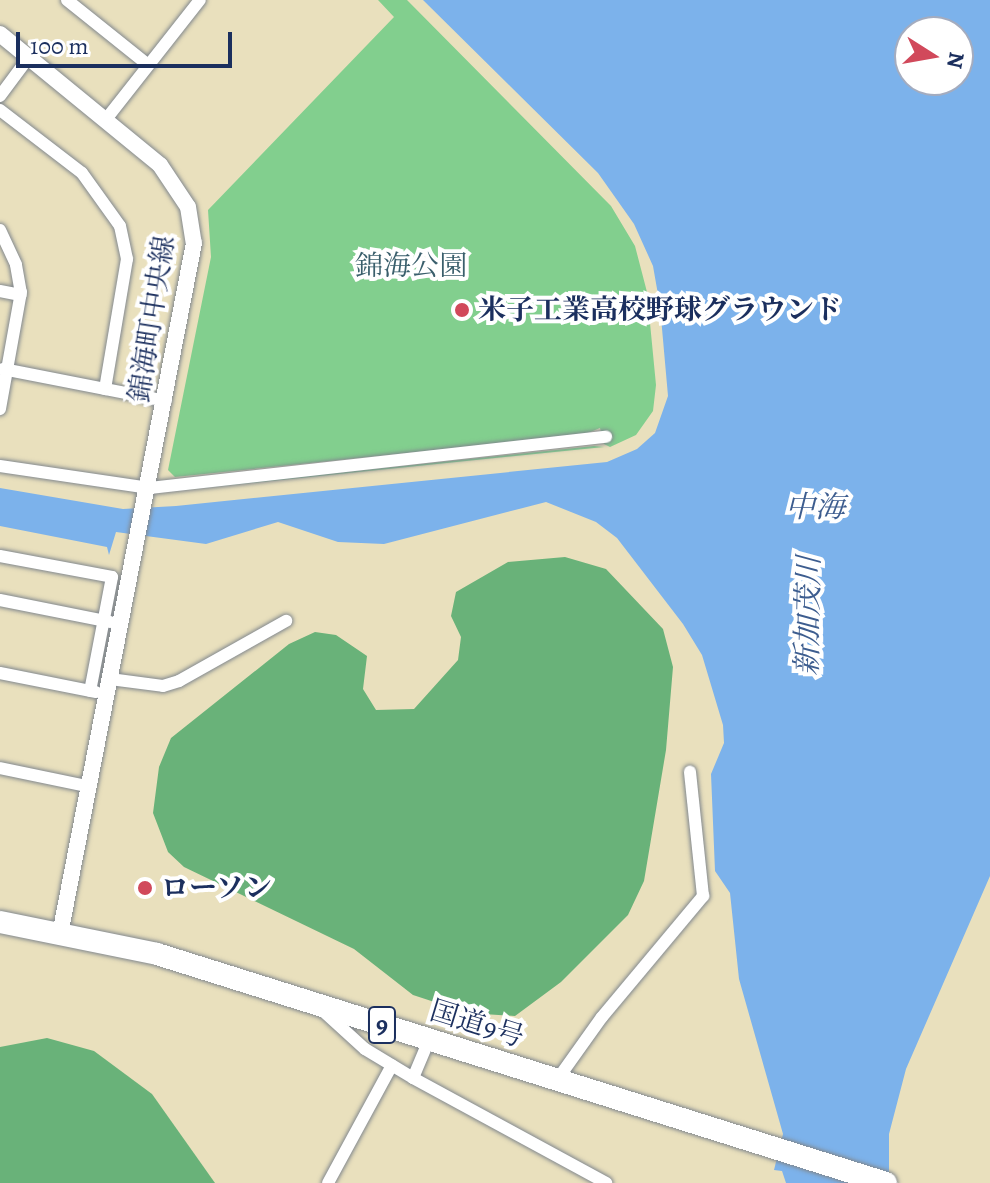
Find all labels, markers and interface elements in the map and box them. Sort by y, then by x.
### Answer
scale bar [20,16,236,66]
north arrow [894,16,974,96]
text: 100 m [30,30,89,62]
text: N [939,49,972,71]
street label: 錦海町中央線 [122,233,182,405]
park label: 錦海公園 [355,249,467,283]
place label: 米子工業高校野球グラウンド [478,293,842,327]
marker: 米子工業高校野球グラウンド [453,301,471,319]
water label: 中海 [785,489,845,525]
water label: 新加茂川 [789,556,827,676]
place label: ローソン [161,871,273,905]
marker: ローソン [136,879,154,897]
street label: 国道9号 [426,994,528,1054]
road number: 9 [366,1003,398,1047]

